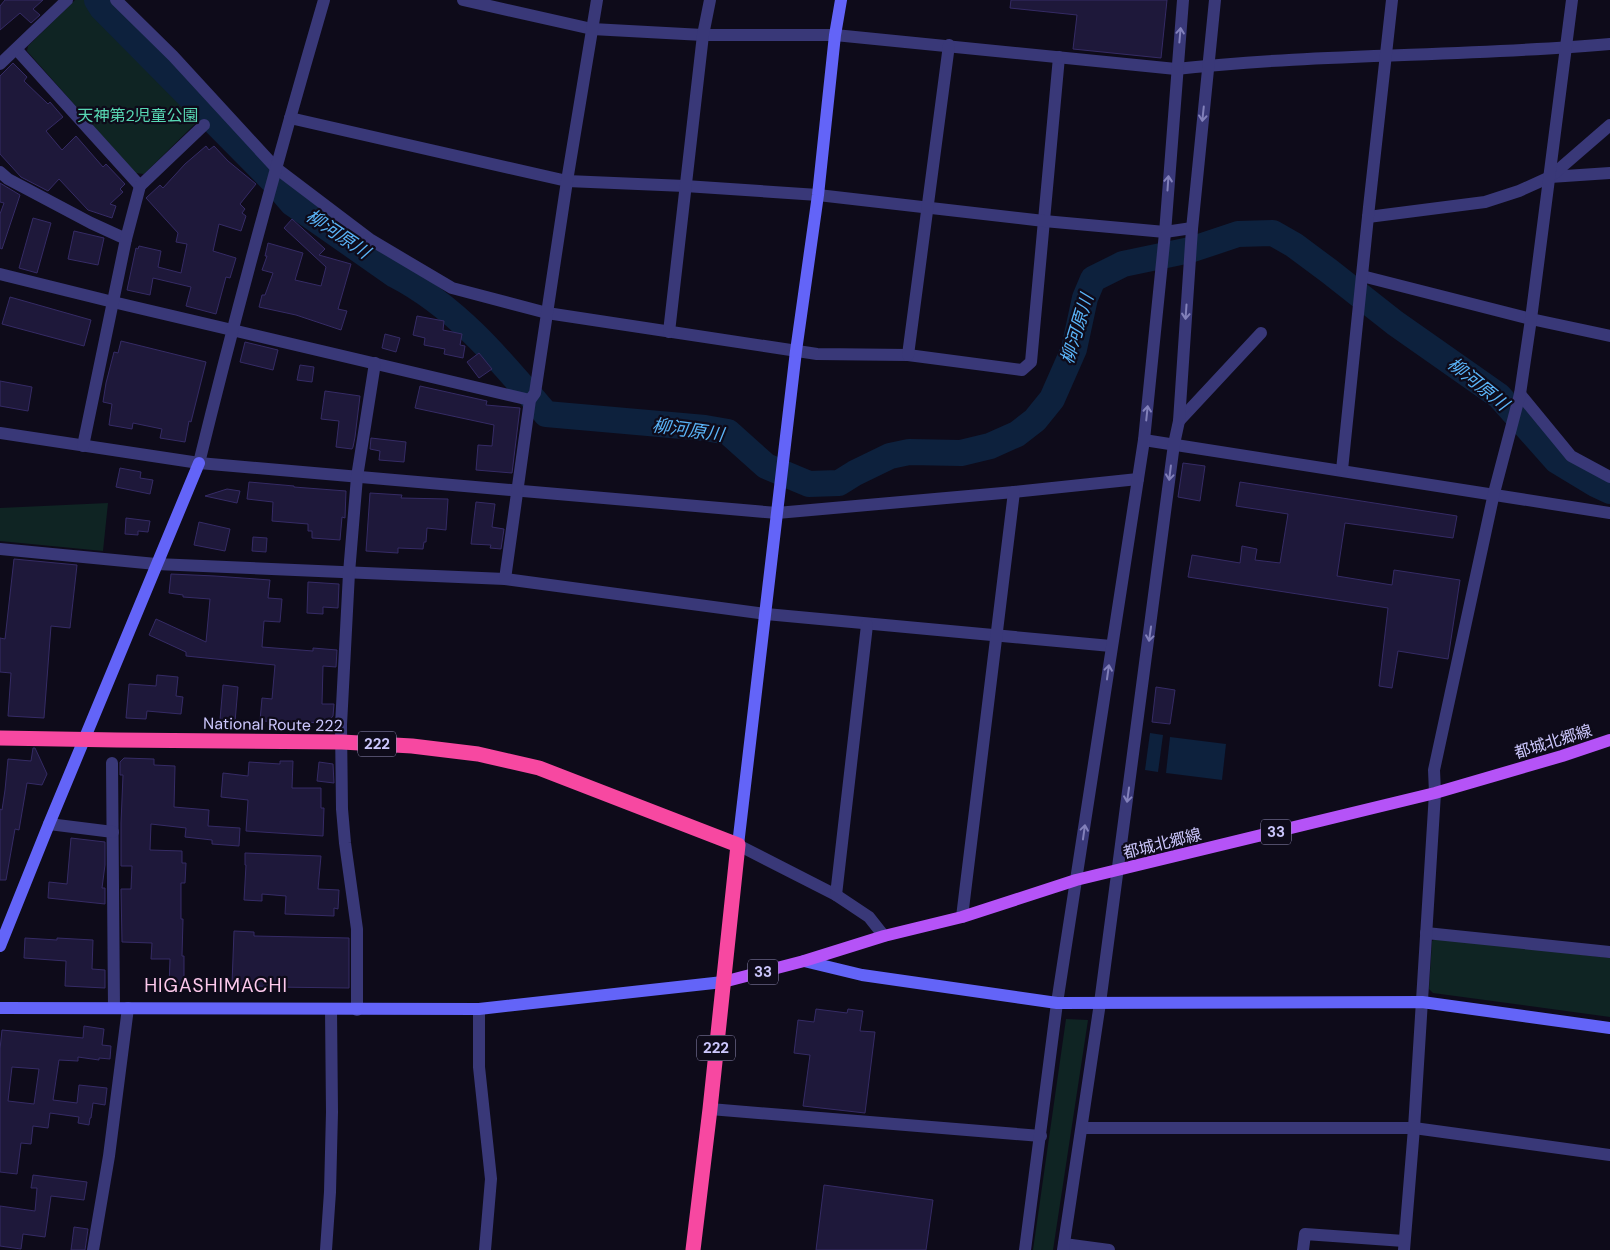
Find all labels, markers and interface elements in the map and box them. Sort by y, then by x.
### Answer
one-way arrow [1175,27,1184,43]
park label: 天神第2児童公園 [77,105,199,126]
one-way arrow [1198,106,1208,122]
one-way arrow [1163,176,1173,192]
water label: 柳河原川 [301,204,376,265]
water label: 柳河原川 [1055,289,1100,367]
one-way arrow [1182,303,1191,319]
water label: 柳河原川 [1442,352,1515,417]
one-way arrow [1142,405,1152,421]
water label: 柳河原川 [651,413,727,447]
one-way arrow [1165,465,1175,481]
one-way arrow [1144,626,1154,642]
one-way arrow [1103,664,1113,680]
street label: National Route 222 [203,713,343,736]
street label: 都城北郷線 [1512,720,1594,763]
road number: 222 [358,732,396,756]
one-way arrow [1123,787,1133,803]
road number: 33 [1261,820,1291,844]
street label: 都城北郷線 [1121,824,1203,863]
one-way arrow [1079,825,1089,841]
road number: 33 [748,960,778,984]
district label: HIGASHIMACHI [144,973,288,998]
road number: 222 [697,1036,735,1060]

